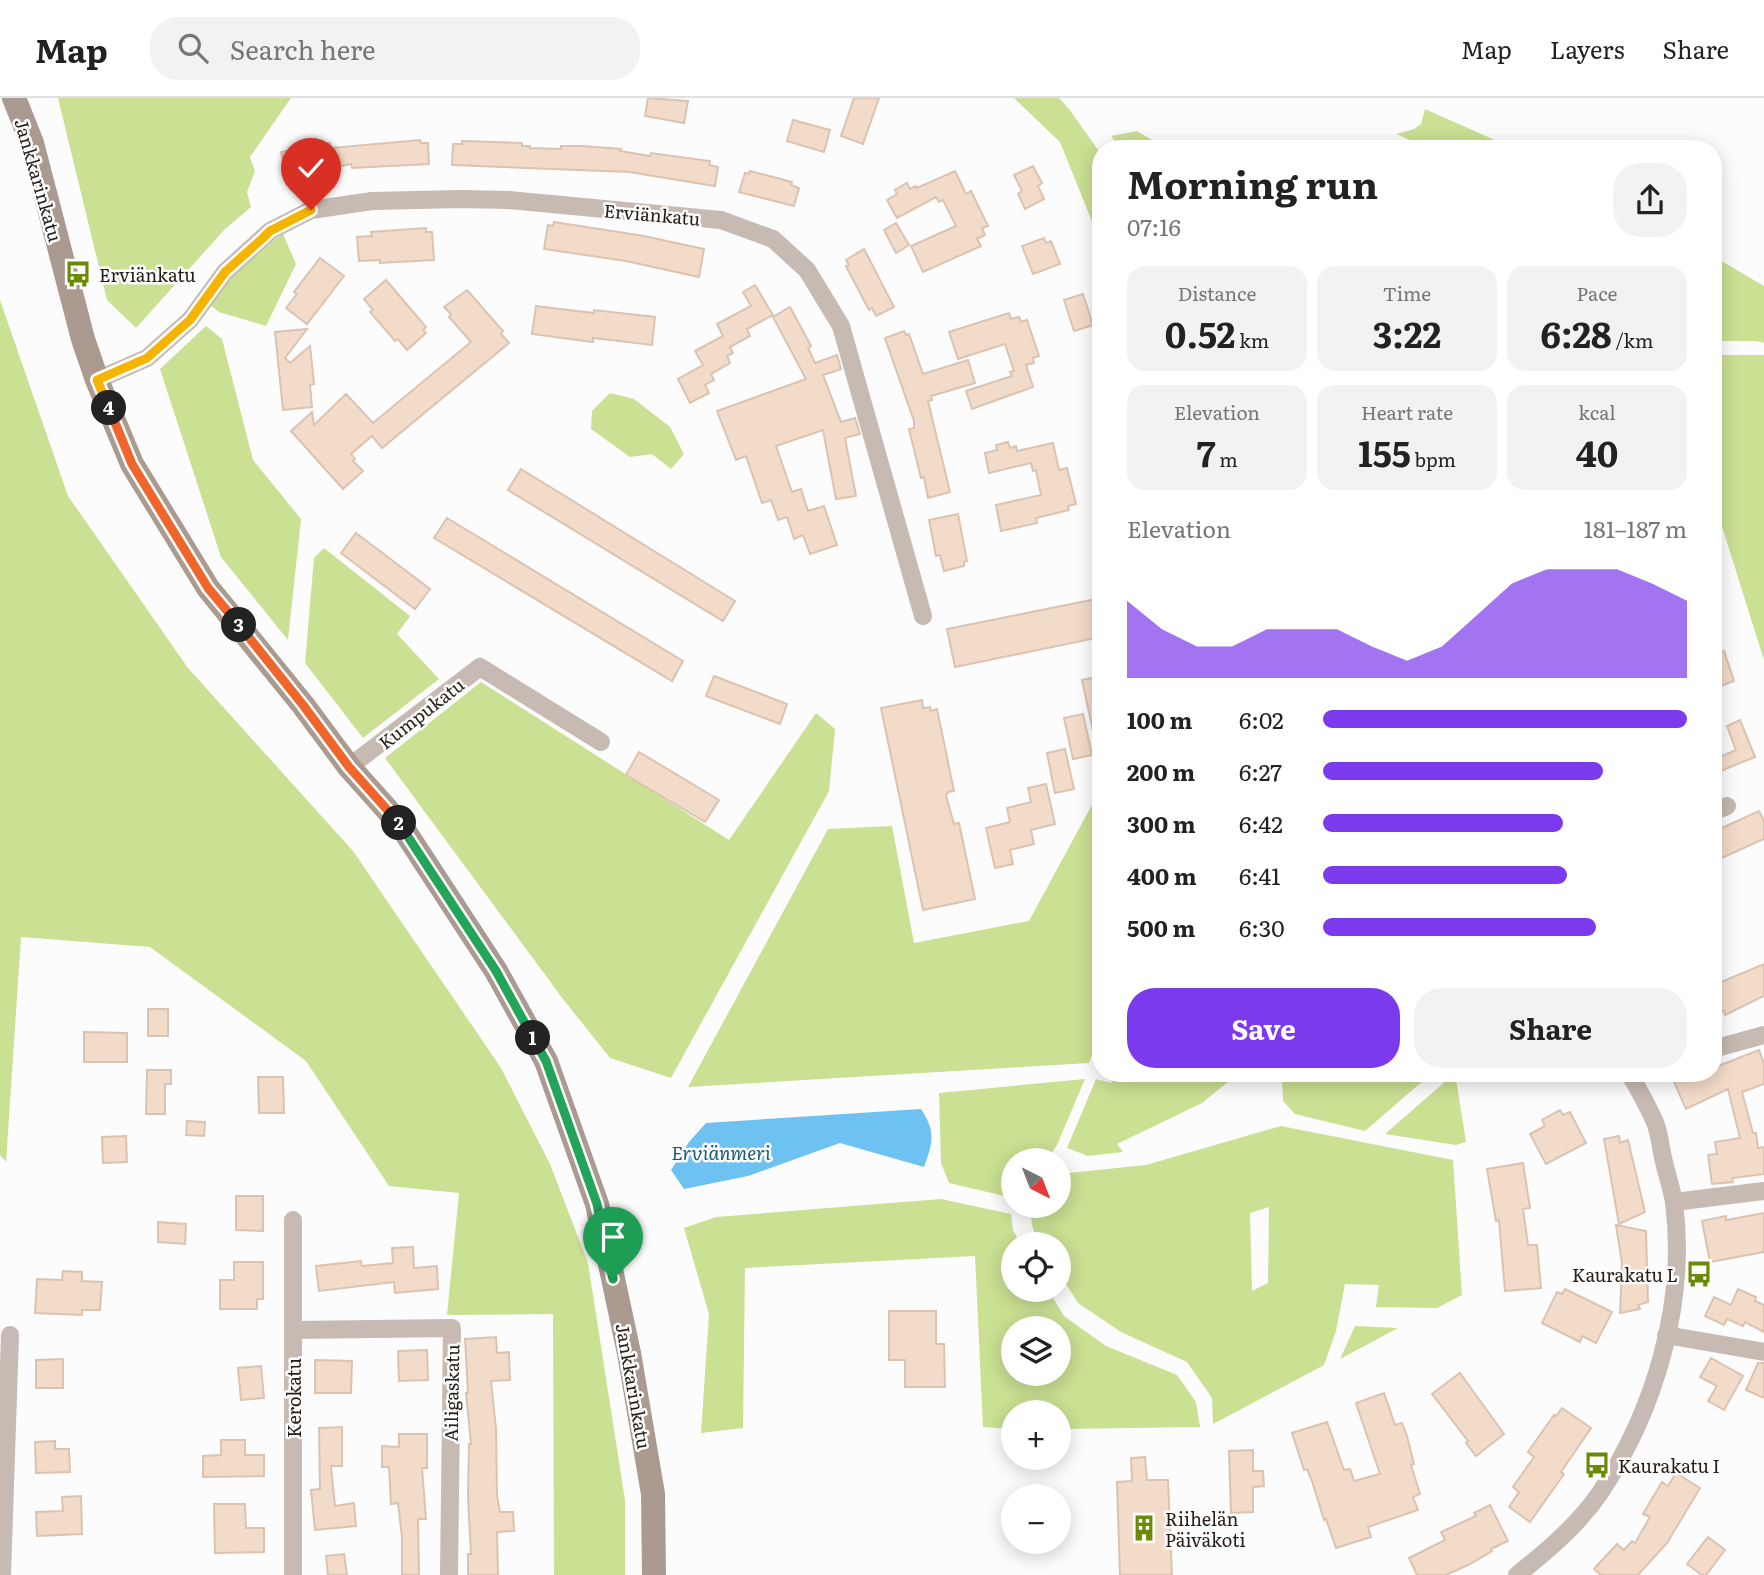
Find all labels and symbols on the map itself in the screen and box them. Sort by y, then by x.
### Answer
street label: Jankkarinkatu [8,115,70,245]
pin [281,138,341,210]
street label: Erviänkatu [603,196,701,232]
bus stop icon: Erviänkatu [63,259,93,289]
place label: Erviänkatu [99,261,196,288]
pin: 4 [92,390,126,426]
pin: 3 [222,608,256,642]
street label: Kumpukatu [372,671,470,755]
pin: 2 [382,806,416,840]
pin: 1 [516,1020,550,1056]
water label: Erviänmeri [671,1138,771,1166]
north arrow [1001,1148,1071,1218]
pin [583,1207,643,1279]
bus stop icon: Kaurakatu L [1684,1259,1714,1289]
place label: Kaurakatu L [1572,1261,1678,1288]
street label: Jankkarinkatu [610,1321,658,1451]
street label: Ailigaskatu [437,1344,465,1442]
street label: Kerokatu [280,1358,307,1438]
bus stop icon: Kaurakatu I [1582,1450,1612,1480]
place label: Kaurakatu I [1618,1452,1720,1479]
place label: Riihelän Päiväkoti [1165,1505,1245,1553]
building icon: Riihelän Päiväkoti [1129,1513,1159,1543]

